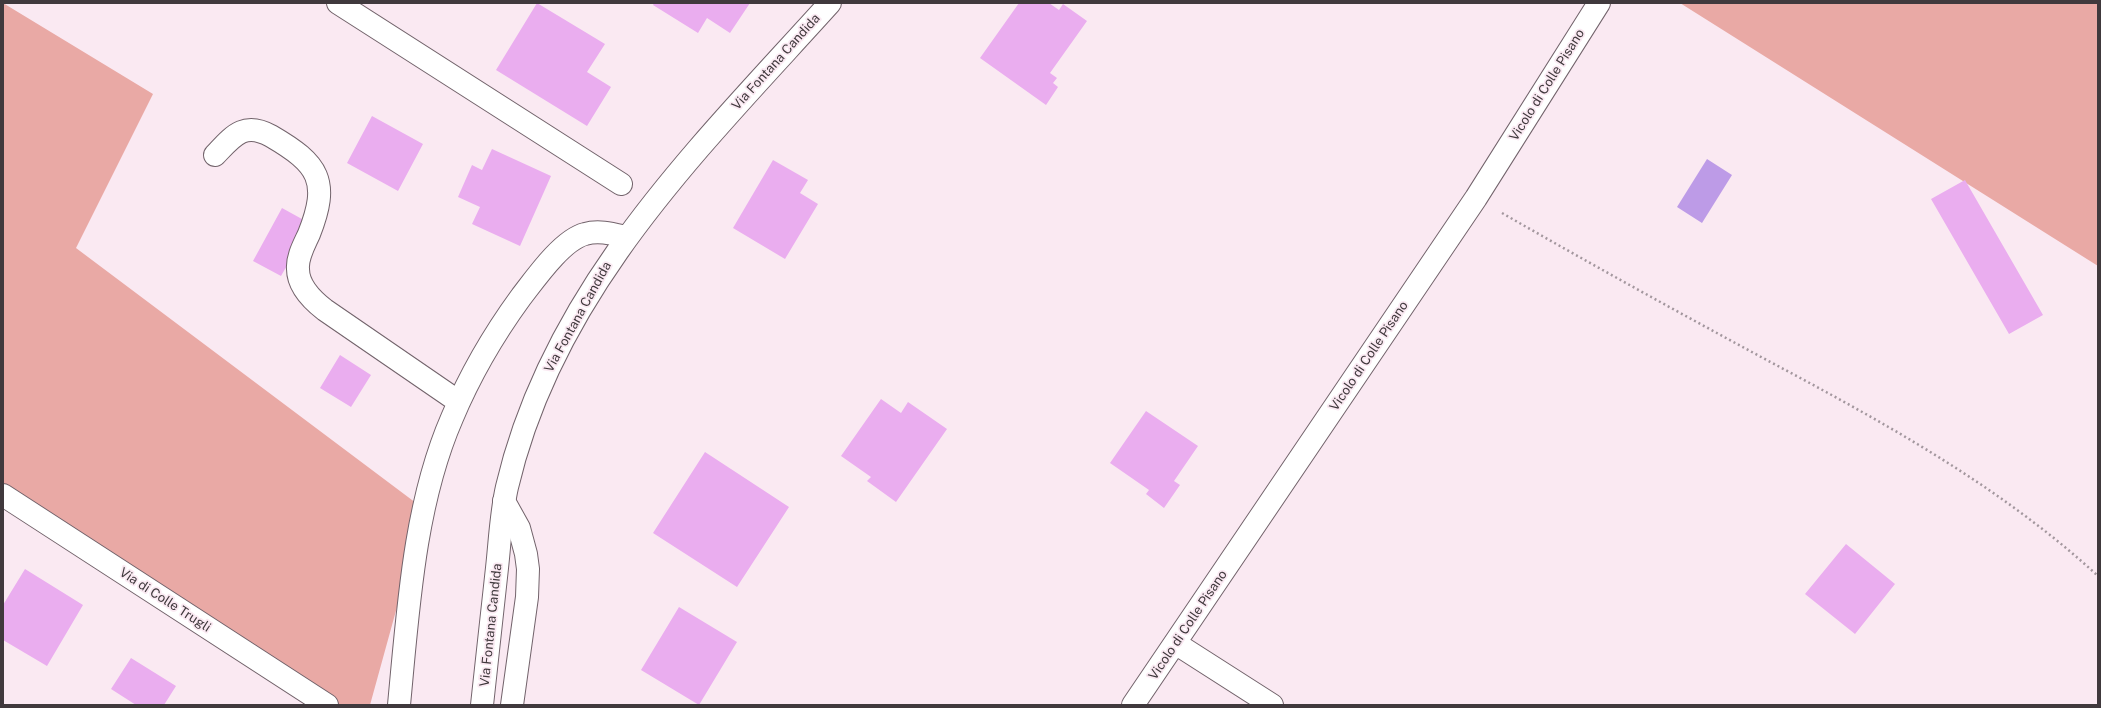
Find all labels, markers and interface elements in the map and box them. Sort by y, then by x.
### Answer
street label: Via Fontana Candida [729,11,823,113]
street label: Vicolo di Colle Pisano [1506,26,1588,144]
street label: Via Fontana Candida [541,259,615,375]
street label: Vicolo di Colle Pisano [1326,298,1412,414]
street label: Via Fontana Candida [477,563,505,687]
street label: Via di Colle Trugli [116,565,214,635]
street label: Vicolo di Colle Pisano [1145,567,1231,683]

